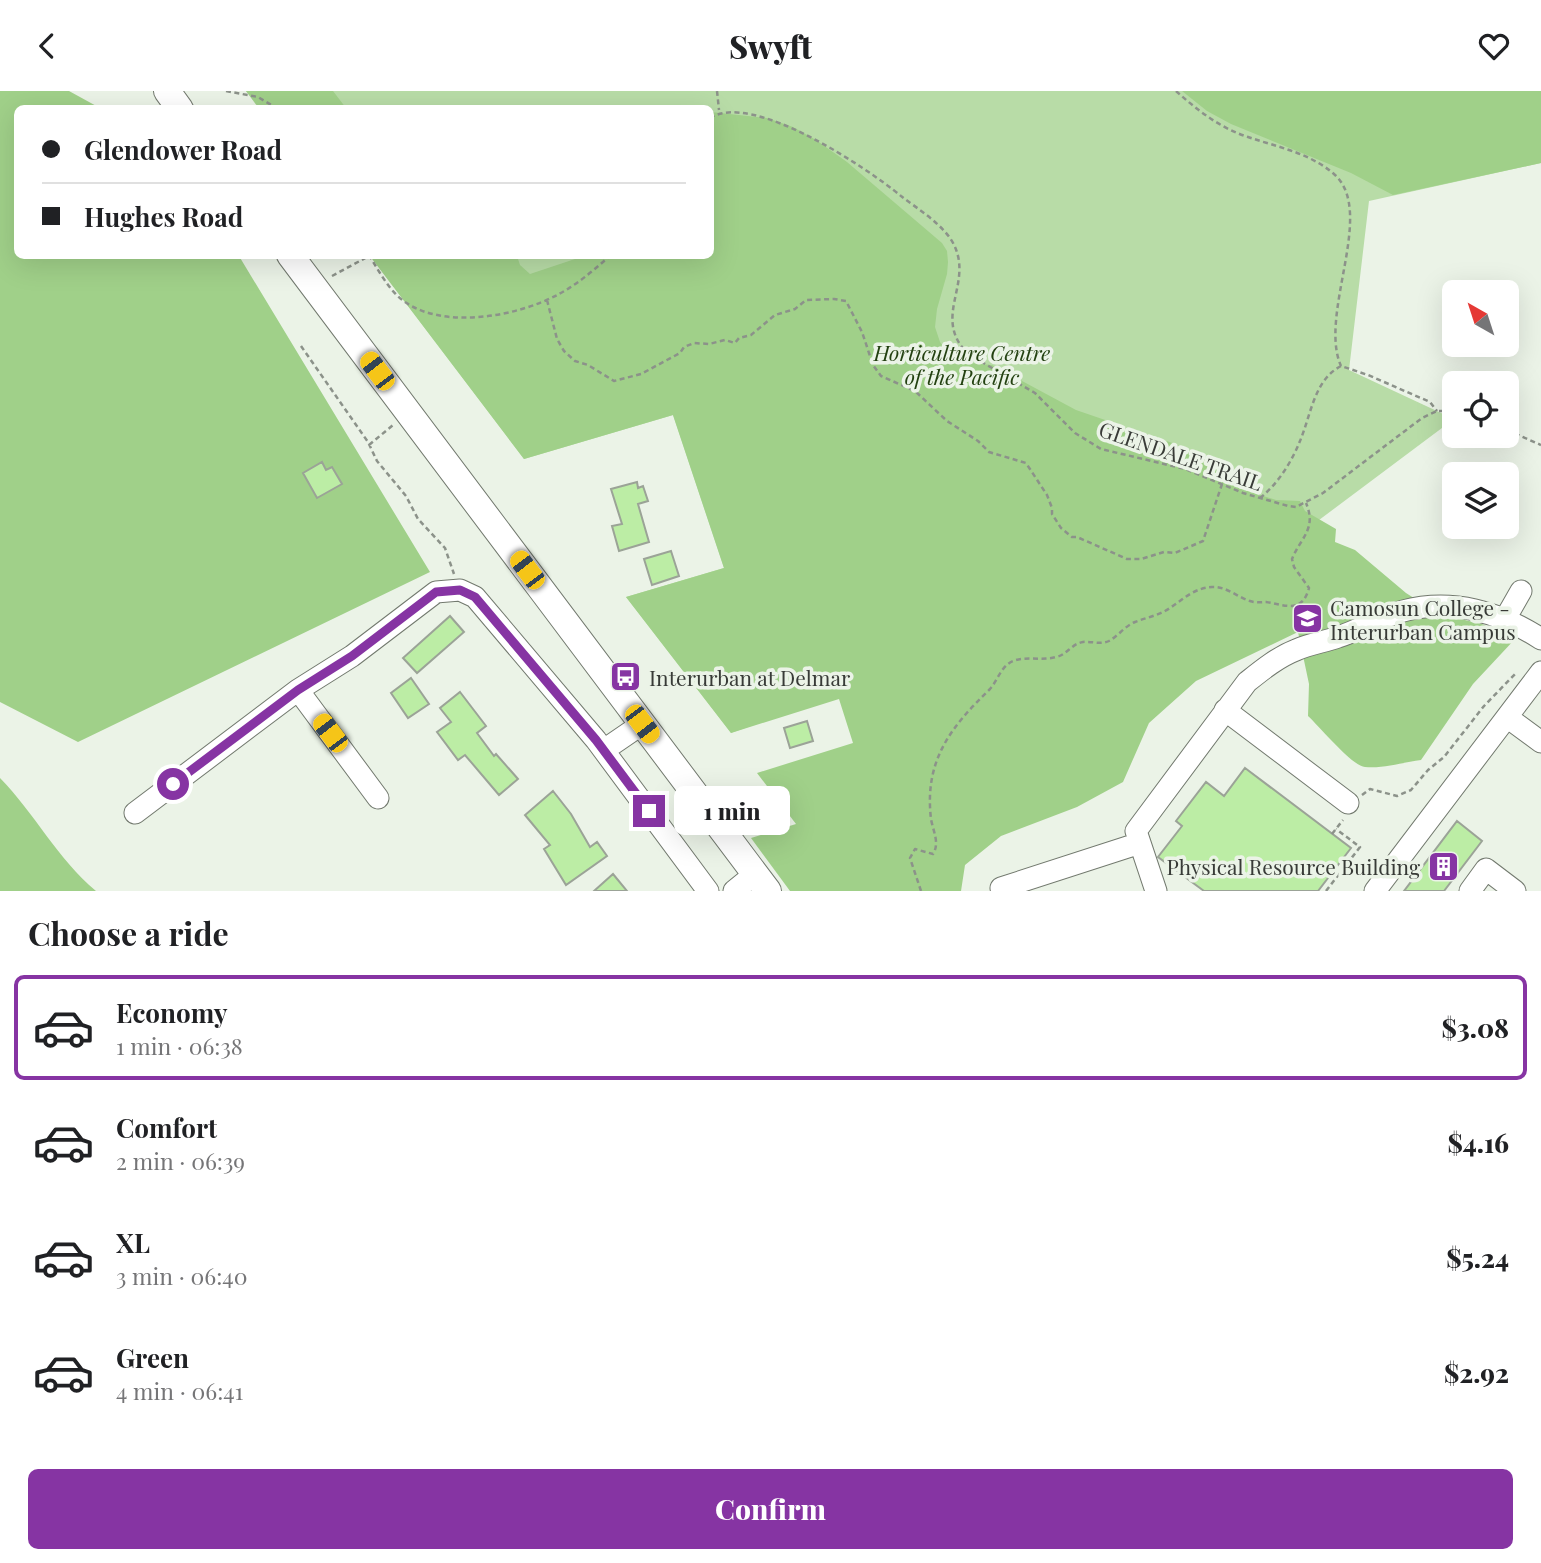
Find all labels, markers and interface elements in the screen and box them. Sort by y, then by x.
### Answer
text: Swyft [729,24,812,67]
icon: back [28,27,66,65]
icon: heart [1475,27,1513,65]
text: Glendower Road [84,132,282,167]
text: Hughes Road [84,199,243,234]
north arrow [1442,280,1519,357]
map controls [1442,280,1519,539]
park label: Horticulture Centre of the Pacific [873,338,1050,390]
car [356,348,399,394]
button: locate [1442,371,1519,448]
street label: GLENDALE TRAIL [1096,414,1266,496]
button: layers [1442,462,1519,539]
car [506,547,549,593]
place label: Camosun College - Interurban Campus [1330,593,1516,645]
school or university icon: Camosun College - Interurban Campus [1290,602,1324,636]
bus stop icon: Interurban at Delmar [609,660,643,694]
place label: Interurban at Delmar [649,663,851,691]
car [621,701,664,747]
car [309,710,352,756]
route start [157,768,189,800]
callout: 1 min [674,787,789,835]
route end [633,795,665,827]
text: 1 min [704,795,760,826]
building icon: Physical Resource Building [1426,849,1460,883]
place label: Physical Resource Building [1167,852,1420,880]
text: Choose a ride [28,911,229,954]
text: Economy [116,995,227,1030]
icon: car [32,996,95,1059]
text: $3.08 [1441,1010,1509,1045]
text: 1 min · 06:38 [116,1030,243,1061]
text: Comfort [116,1110,217,1145]
icon: car [32,1111,95,1174]
text: $4.16 [1447,1125,1509,1160]
text: 2 min · 06:39 [116,1145,245,1176]
text: XL [116,1225,150,1260]
icon: car [32,1226,95,1289]
text: $5.24 [1446,1240,1509,1275]
text: 3 min · 06:40 [116,1260,248,1291]
text: Green [116,1340,189,1375]
icon: car [32,1341,95,1404]
text: $2.92 [1444,1355,1509,1390]
text: 4 min · 06:41 [116,1375,243,1406]
button: Confirm [28,1469,1513,1549]

